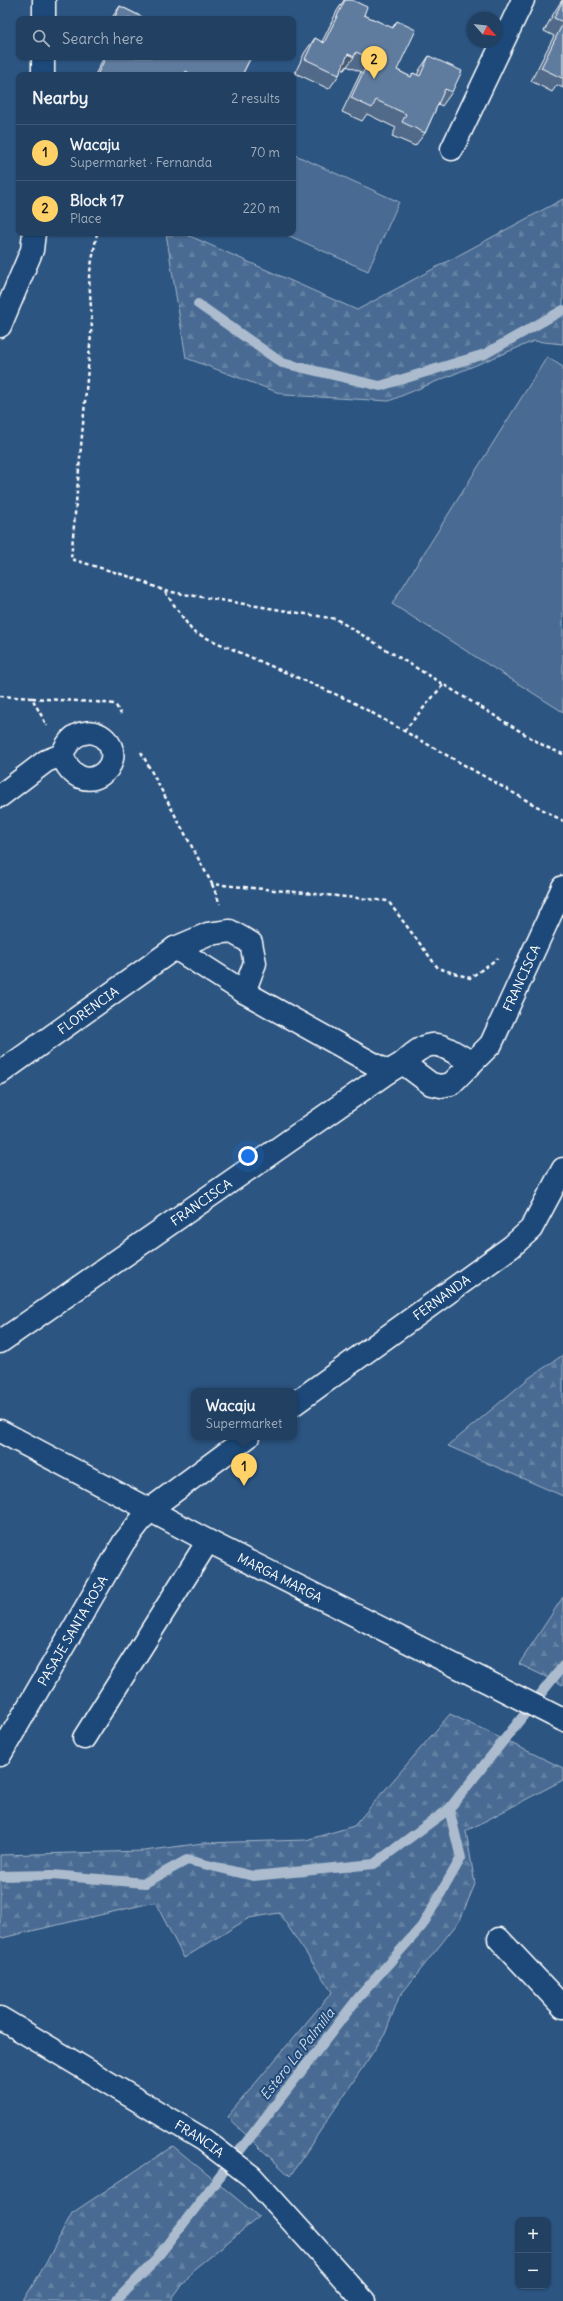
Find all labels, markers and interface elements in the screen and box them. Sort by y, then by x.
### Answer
north arrow [467,12,503,48]
search box [16,16,296,60]
icon: search [30,27,52,49]
text: Search here [62,29,143,48]
pin: 2 [361,46,387,79]
text: Nearby [32,87,88,109]
text: 2 results [231,90,280,107]
text: Wacaju [70,135,120,154]
text: 1 [42,144,48,161]
text: 70 m [251,144,280,161]
text: Supermarket · Fernanda [70,154,212,171]
text: Block 17 [70,191,124,210]
text: 2 [41,200,49,217]
text: 220 m [243,200,280,217]
text: Place [70,210,101,227]
street label: FRANCISCA [499,942,544,1014]
street label: FLORENCIA [54,983,122,1038]
your location [238,1146,258,1166]
street label: FRANCISCA [167,1175,236,1230]
street label: FERNANDA [410,1271,474,1324]
popup [191,1388,297,1440]
text: Wacaju [206,1396,256,1415]
text: Supermarket [206,1415,282,1432]
pin: 1 [231,1453,257,1486]
street label: MARGA MARGA [235,1549,325,1606]
street label: PASAJE SANTA ROSA [34,1573,112,1689]
water label: Estero La Palmilla [256,2004,339,2103]
street label: FRANCIA [171,2116,227,2161]
map controls [515,2217,551,2289]
button: + [515,2217,551,2253]
button: − [515,2253,551,2289]

